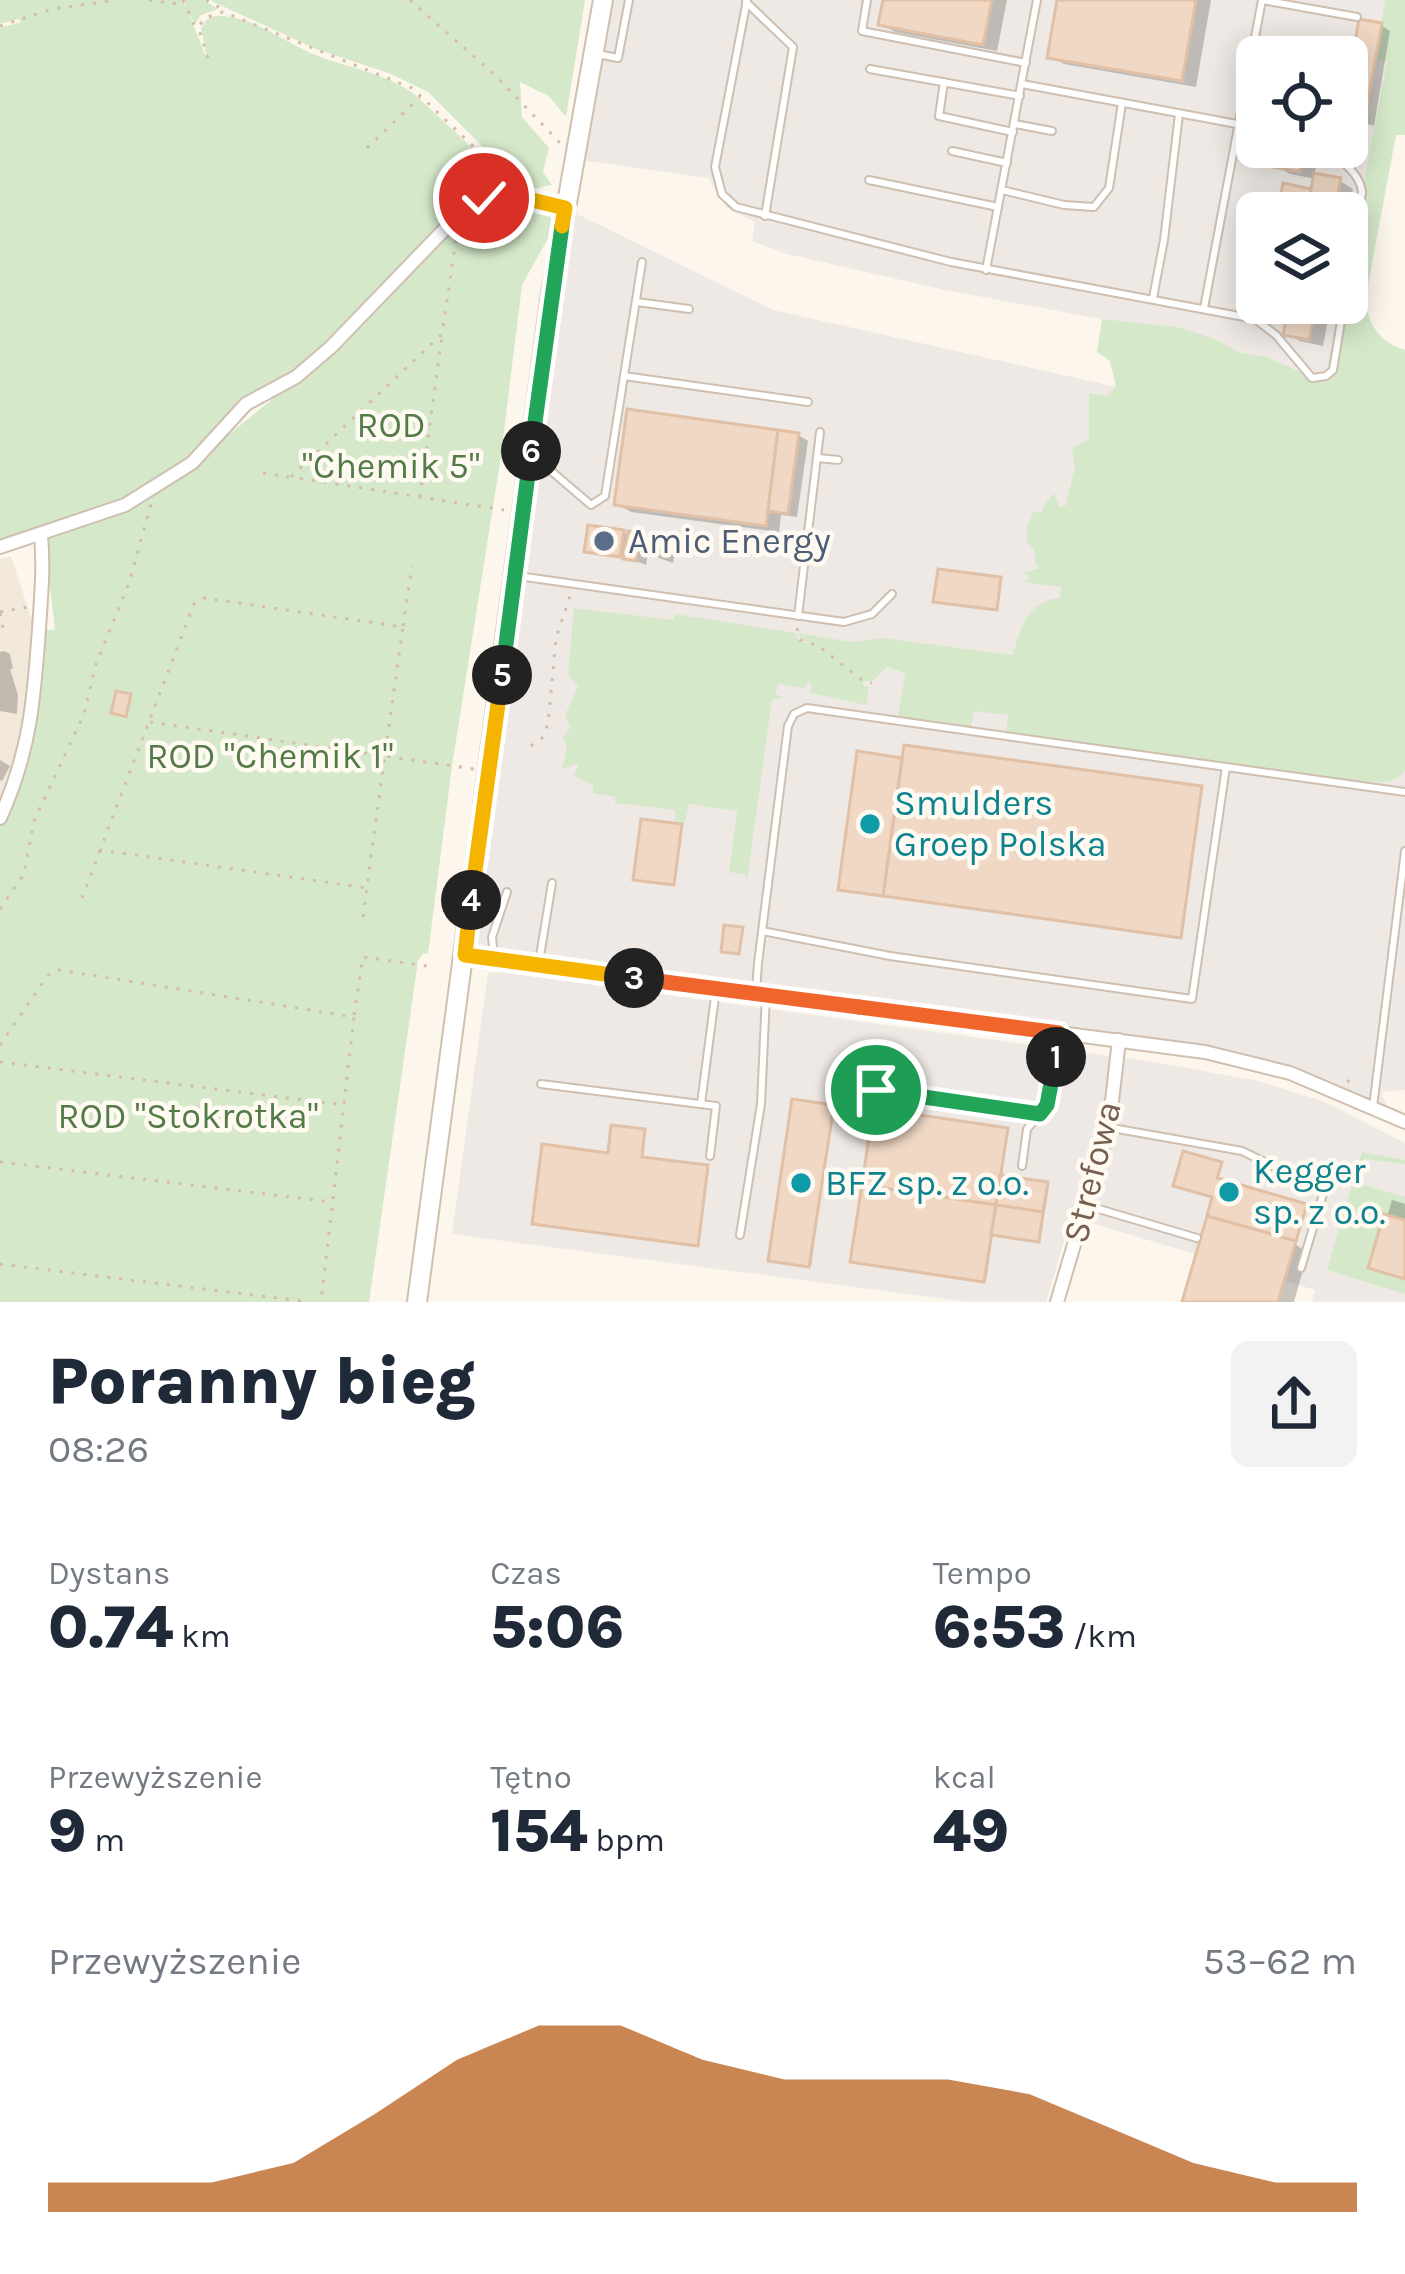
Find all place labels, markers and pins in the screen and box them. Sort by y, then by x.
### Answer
pin [433,147,535,249]
pin: 6 [501,421,561,481]
place label: Amic Energy [628,520,831,562]
marker: Amic Energy [591,528,617,554]
pin: 5 [472,645,532,705]
place label: Smulders Groep Polska [894,782,1107,865]
marker: Smulders Groep Polska [857,811,883,837]
pin: 4 [441,870,501,930]
pin: 3 [604,948,664,1008]
pin: 1 [1026,1027,1086,1087]
pin [825,1039,927,1141]
place label: Kegger sp. z o.o. [1253,1150,1386,1233]
place label: BFZ sp. z o.o. [825,1162,1029,1204]
marker: BFZ sp. z o.o. [788,1170,814,1196]
marker: Kegger sp. z o.o. [1216,1179,1242,1205]

